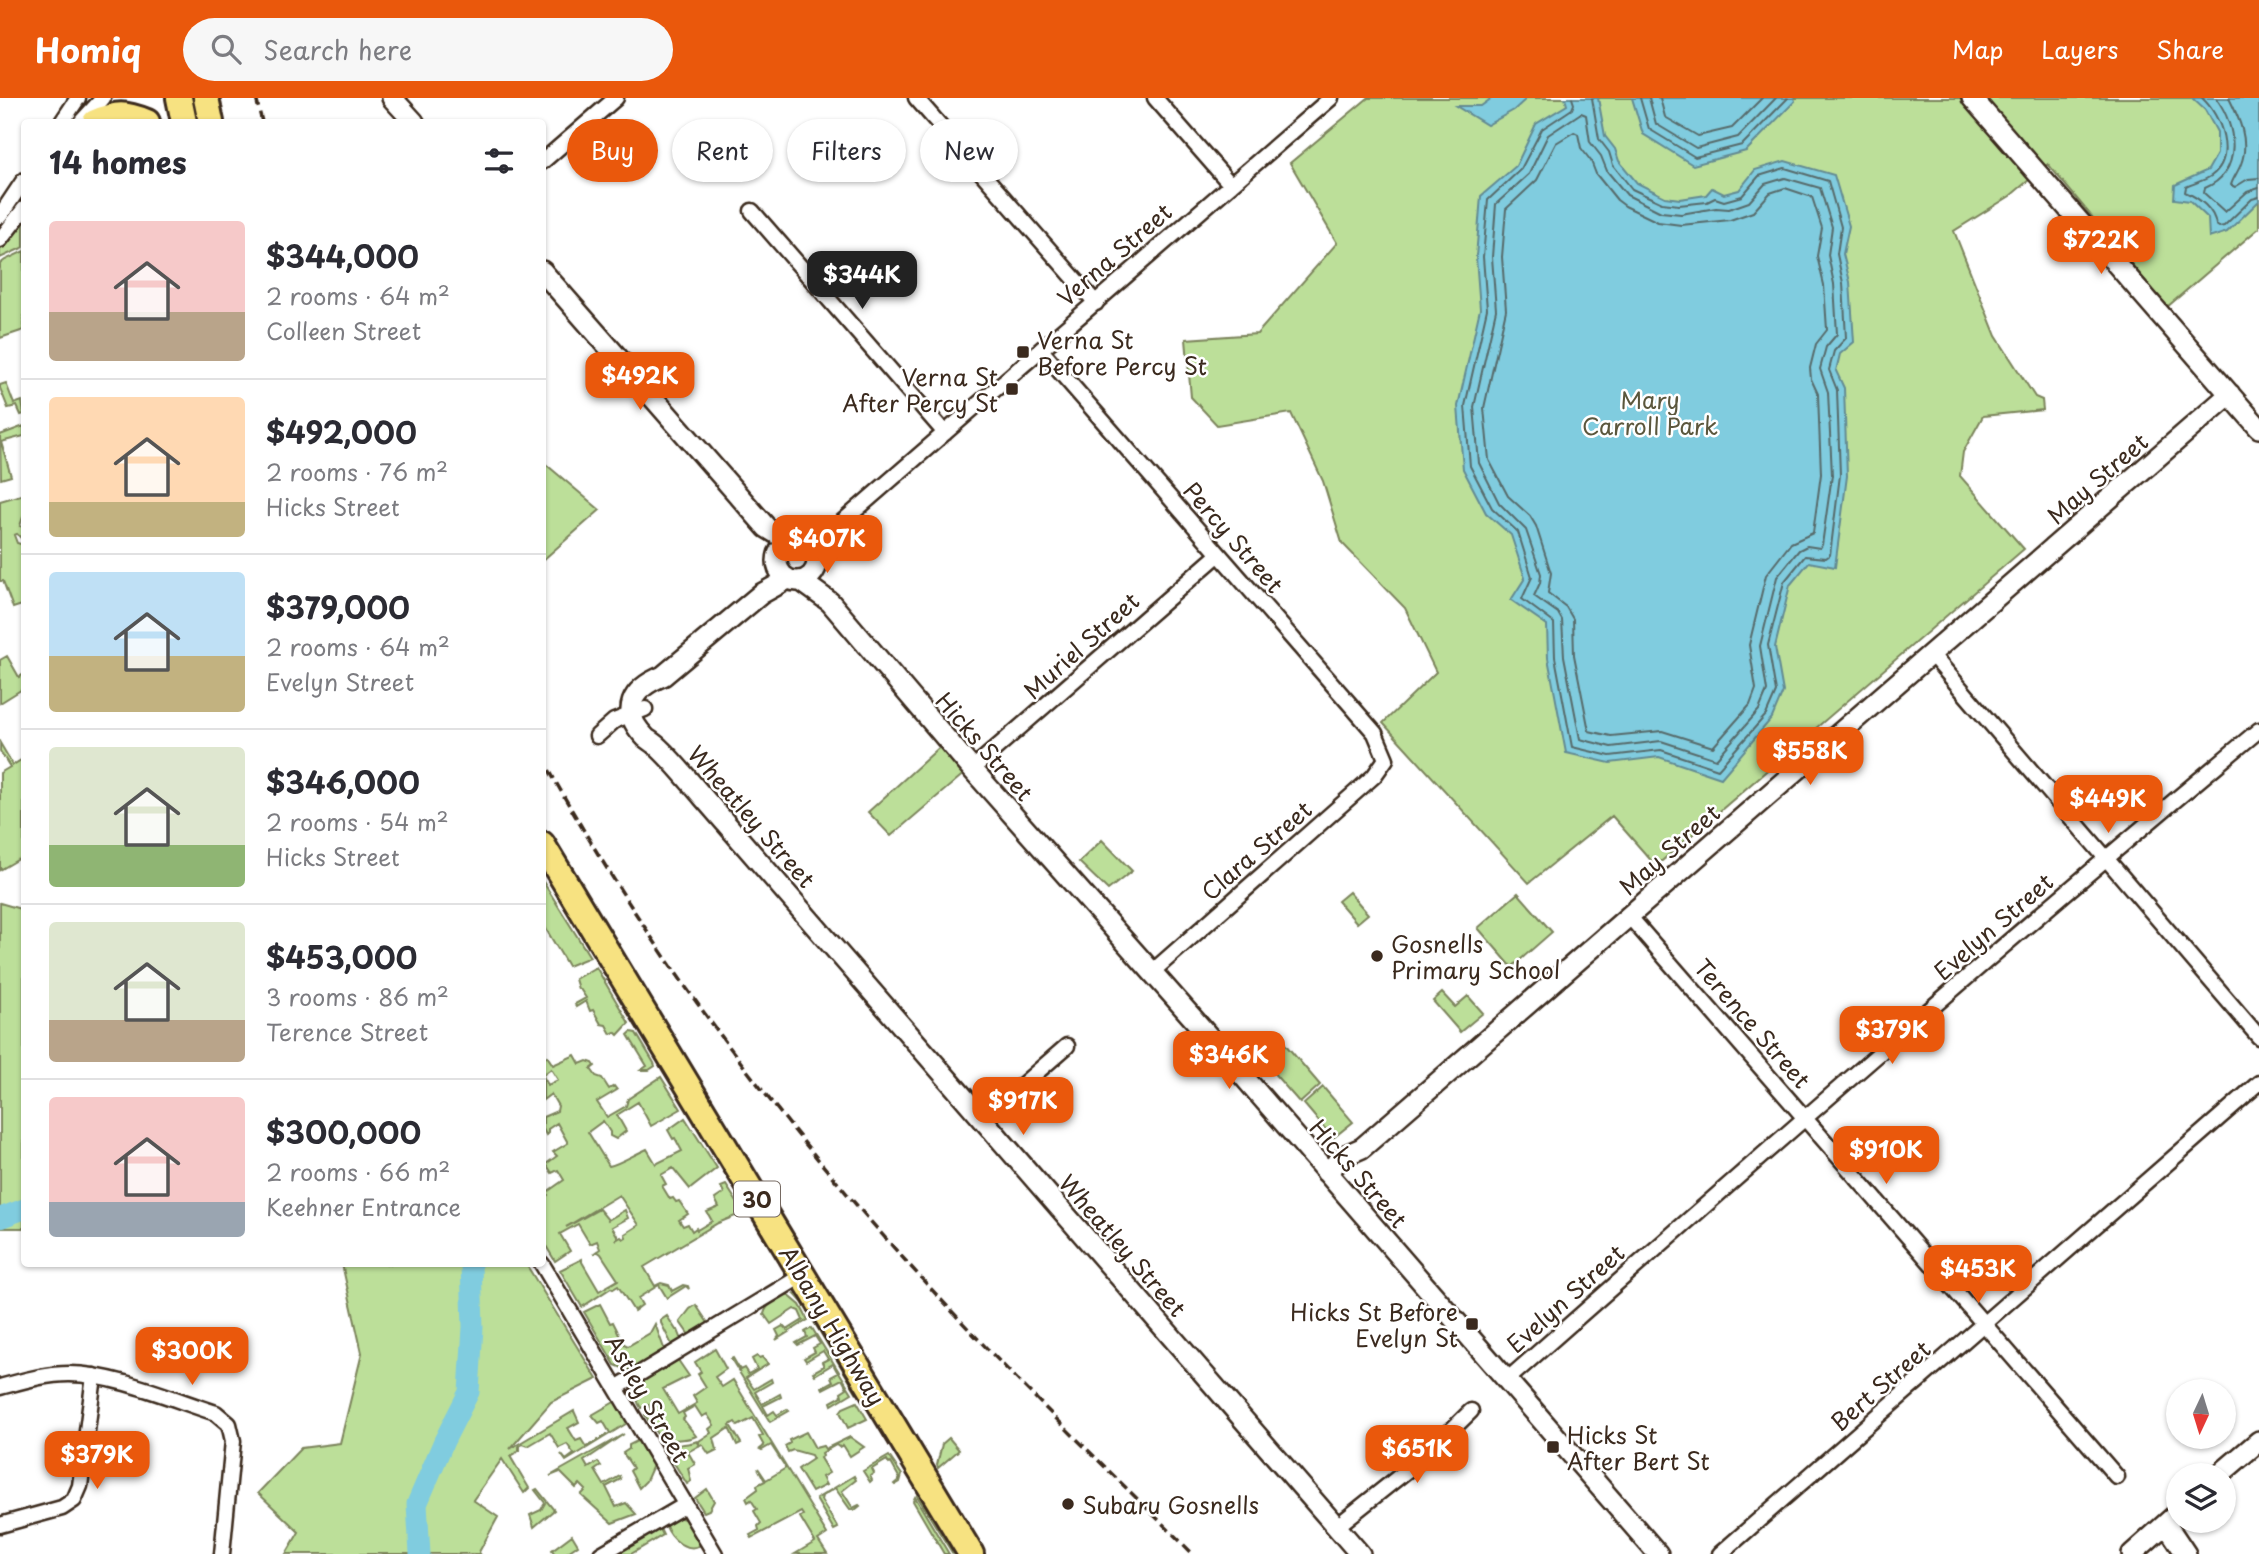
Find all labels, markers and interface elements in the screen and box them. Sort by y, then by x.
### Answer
search box [183,18,673,81]
text: Homiq [35,24,141,74]
icon: search [207,30,245,68]
text: Search here [263,30,412,69]
text: Map [1952,31,2003,67]
text: Layers [2041,31,2118,67]
text: Share [2156,31,2224,67]
chip: Buy [567,119,658,182]
chip: Rent [672,119,773,182]
chip: Filters [787,119,906,182]
chip: New [920,119,1018,182]
text: 14 homes [49,139,187,184]
icon: filters [480,142,518,180]
street label: Verna Street [1049,194,1179,314]
pin: $722K [2052,216,2150,276]
text: $722K [2063,221,2139,256]
text: $344,000 [266,233,419,278]
icon: home [105,249,189,333]
pin: $344K [813,252,911,311]
text: $344K [823,256,901,291]
text: 2 rooms · 64 m² [266,278,450,313]
text: Colleen Street [266,313,421,348]
place label: Verna St Before Percy St [1037,322,1207,383]
marker: Verna St Before Percy St [1015,344,1031,360]
pin: $492K [591,352,689,412]
text: $492K [601,357,679,392]
place label: Verna St After Percy St [842,359,998,420]
marker: Verna St After Percy St [1004,381,1020,397]
park label: Mary Carroll Park [1582,382,1718,443]
text: $492,000 [266,409,417,454]
street label: May Street [2039,424,2155,532]
icon: home [105,425,189,509]
text: 2 rooms · 76 m² [266,454,448,489]
street label: Percy Street [1176,474,1292,600]
text: Hicks Street [266,489,400,524]
pin: $407K [778,516,876,575]
text: $407K [788,520,866,555]
street label: Muriel Street [1015,583,1147,707]
text: $379,000 [266,584,410,629]
icon: home [105,600,189,684]
text: 2 rooms · 64 m² [266,629,450,664]
text: Evelyn Street [266,664,414,699]
street label: Hicks Street [928,684,1042,808]
pin: $558K [1761,728,1859,787]
text: $558K [1772,732,1848,767]
street label: Wheatley Street [680,737,824,895]
text: $346,000 [266,759,420,804]
icon: home [105,775,189,859]
pin: $449K [2059,776,2157,835]
text: $449K [2070,780,2146,815]
street label: Clara Street [1193,792,1319,908]
street label: May Street [1611,795,1727,903]
text: 2 rooms · 54 m² [266,804,449,839]
text: Hicks Street [266,839,400,874]
street label: Evelyn Street [1926,864,2060,988]
place label: Gosnells Primary School [1391,926,1560,987]
text: $453,000 [266,934,417,979]
marker: Gosnells Primary School [1369,948,1385,964]
icon: home [105,950,189,1034]
street label: Terence Street [1687,950,1819,1096]
text: 3 rooms · 86 m² [266,979,449,1014]
pin: $379K [1843,1006,1941,1066]
text: $379K [1856,1011,1928,1046]
text: Terence Street [266,1014,428,1049]
pin: $346K [1180,1032,1278,1091]
text: $346K [1189,1036,1269,1071]
pin: $917K [974,1077,1072,1137]
text: $917K [988,1082,1058,1117]
text: $300,000 [266,1109,421,1154]
street label: Hicks Street [1302,1111,1416,1235]
icon: home [105,1125,189,1209]
pin: $910K [1837,1126,1935,1186]
text: $910K [1849,1131,1923,1166]
text: 2 rooms · 66 m² [266,1154,450,1189]
street label: Wheatley Street [1051,1166,1195,1324]
road number: 30 [734,1182,780,1216]
text: Keehner Entrance [266,1189,461,1224]
street label: Evelyn Street [1498,1235,1632,1361]
street label: Albany Highway [771,1238,895,1412]
pin: $453K [1929,1246,2027,1305]
text: $453K [1940,1250,2016,1285]
place label: Hicks St Before Evelyn St [1290,1294,1458,1355]
marker: Hicks St Before Evelyn St [1464,1316,1480,1332]
street label: Astley Street [597,1327,699,1469]
pin: $300K [143,1328,241,1387]
text: $300K [151,1332,233,1367]
street label: Bert Street [1822,1332,1938,1438]
north arrow [2166,1379,2236,1449]
map controls [2166,1379,2236,1533]
place label: Hicks St After Bert St [1567,1417,1710,1478]
pin: $651K [1368,1426,1466,1485]
text: $651K [1381,1430,1453,1465]
pin: $379K [48,1432,146,1491]
text: $379K [61,1436,133,1471]
marker: Hicks St After Bert St [1545,1439,1561,1455]
button: layers [2166,1463,2236,1533]
place label: Subaru Gosnells [1082,1487,1259,1522]
marker: Subaru Gosnells [1060,1496,1076,1512]

